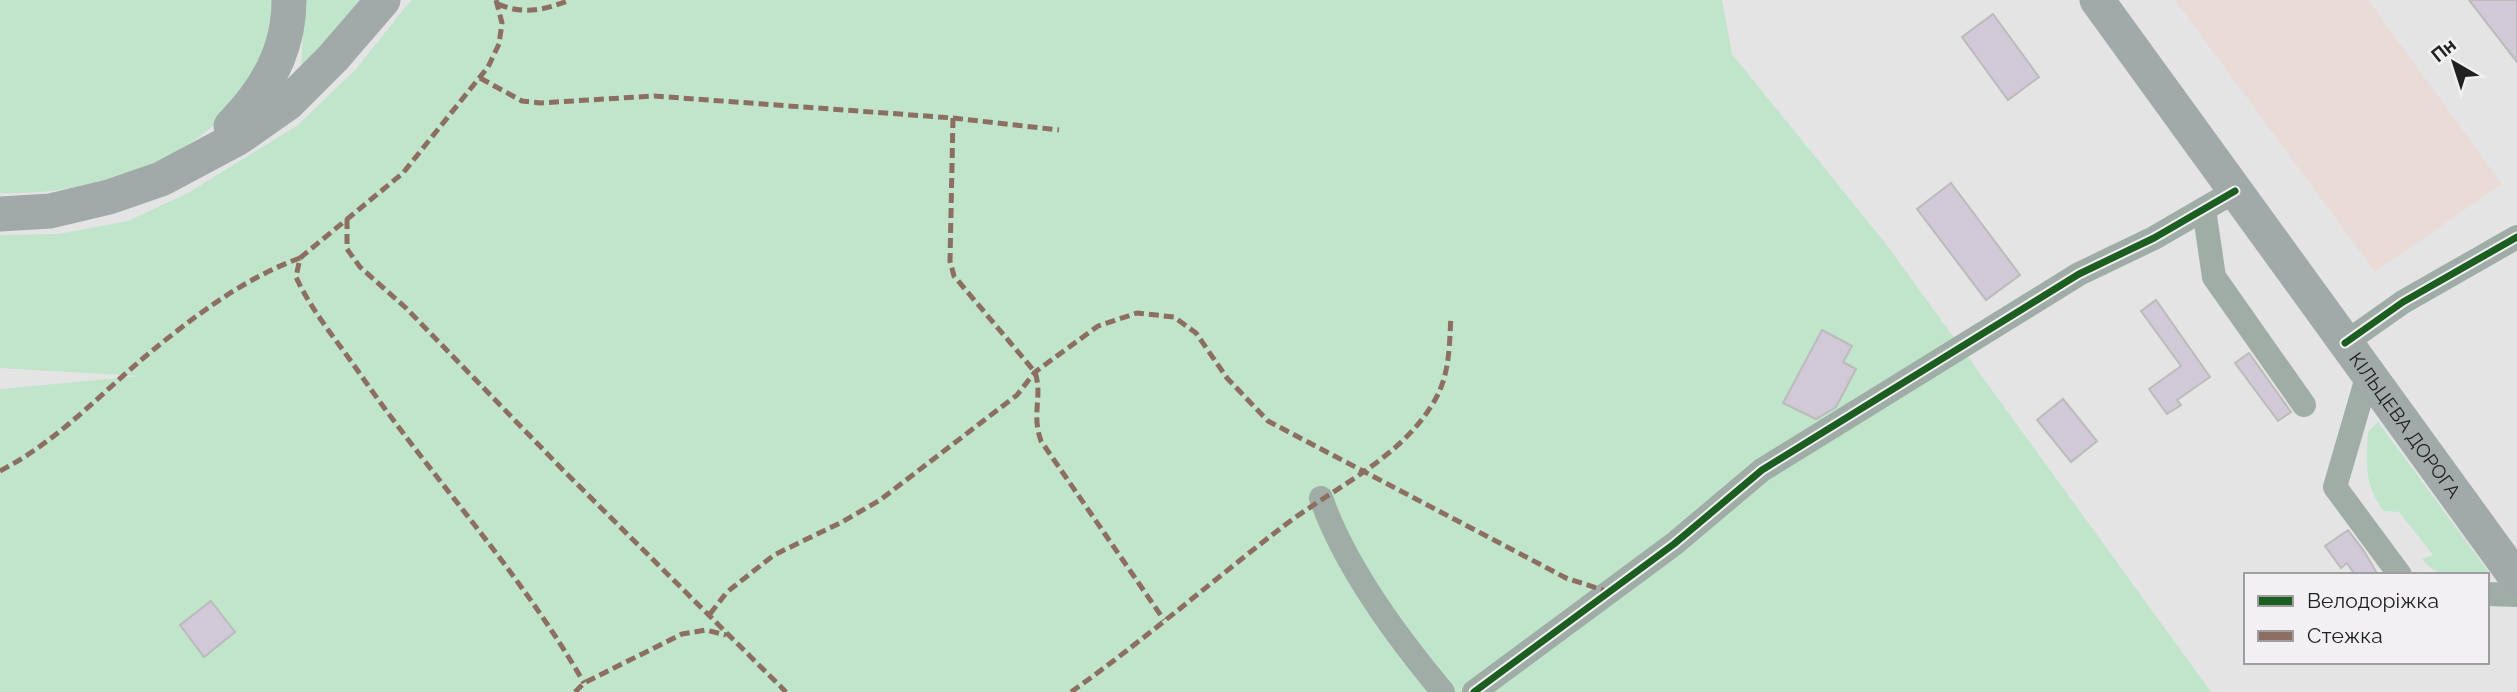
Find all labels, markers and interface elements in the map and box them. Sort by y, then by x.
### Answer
north arrow [2419,28,2489,98]
text: Пн [2427,33,2460,66]
street label: КІЛЬЦЕВА ДОРОГА [2345,348,2465,502]
legend [2244,573,2489,664]
text: Велодоріжка [2307,588,2439,613]
text: Стежка [2307,623,2383,648]

